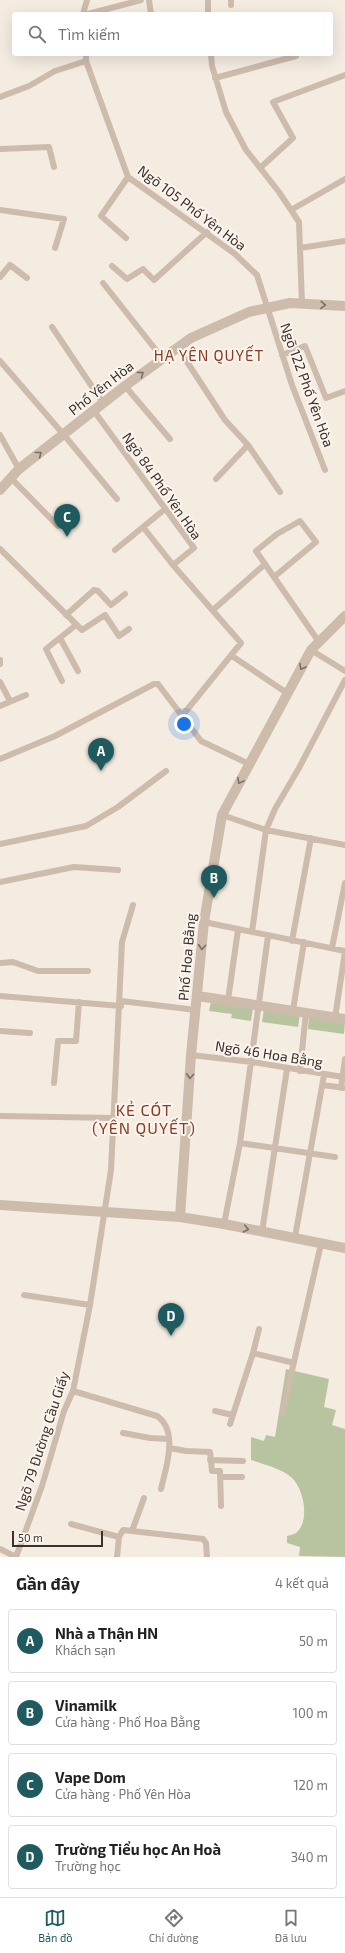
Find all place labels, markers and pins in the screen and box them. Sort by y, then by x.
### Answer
pin: C [54,504,80,537]
pin: A [88,738,114,771]
pin: B [201,865,227,898]
pin: D [158,1303,184,1336]

